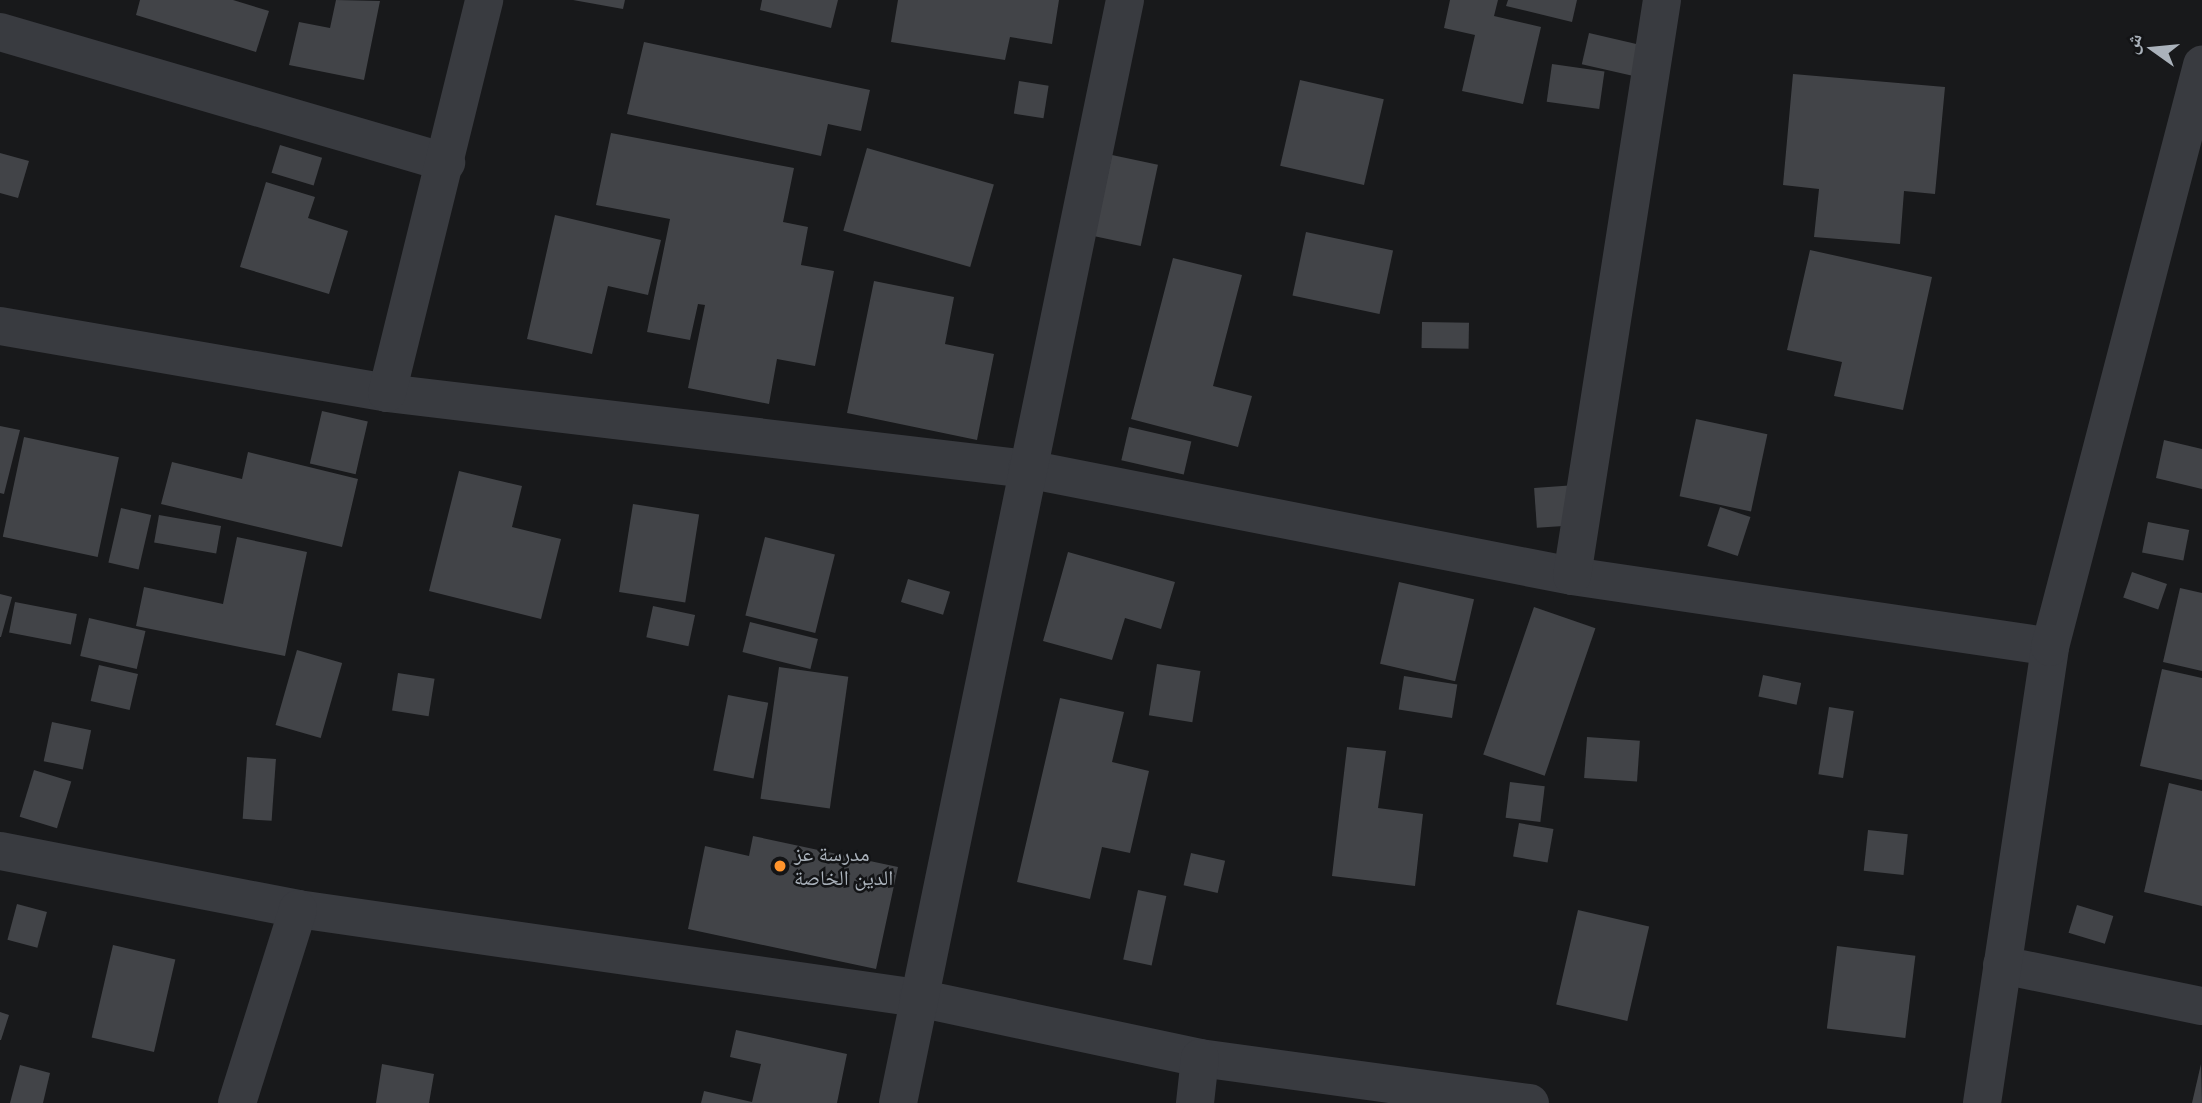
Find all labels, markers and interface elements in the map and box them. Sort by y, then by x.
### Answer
north arrow [2118,14,2188,84]
text: ش [2119,31,2147,56]
place label: مدرسة عز الدين الخاصة [794,841,893,891]
marker: مدرسة عز الدين الخاصة [772,858,788,874]

